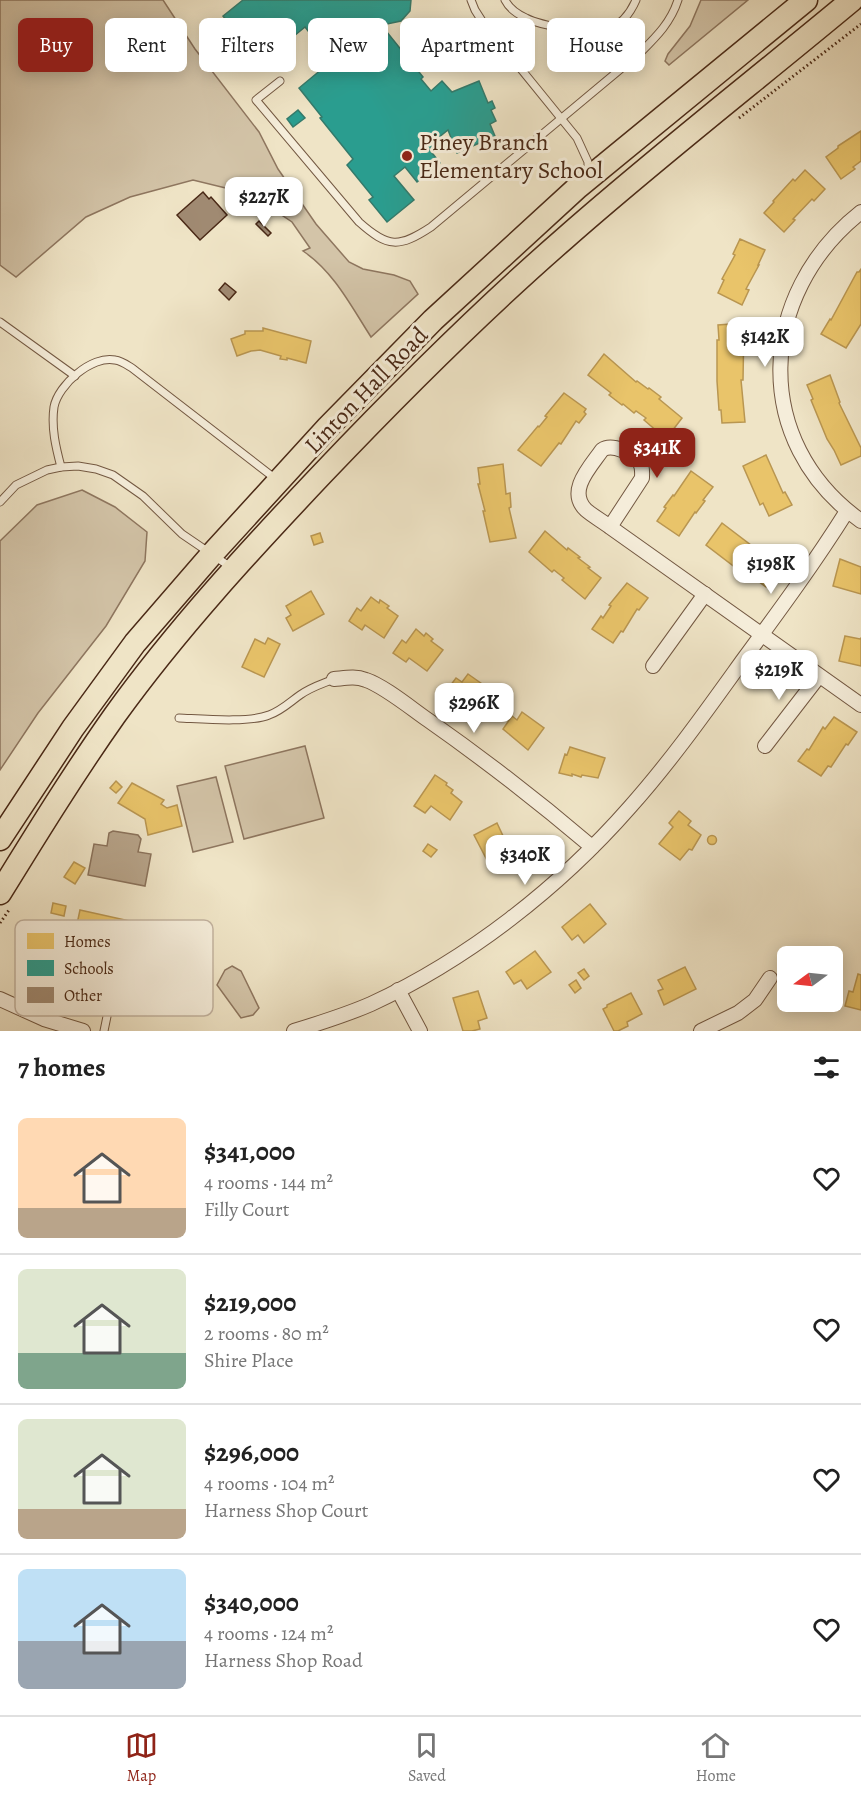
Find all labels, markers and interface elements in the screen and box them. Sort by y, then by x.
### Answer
chip: Buy [18,18,93,72]
chip: Rent [105,18,187,72]
chip: Filters [199,18,296,72]
chip: New [308,18,388,72]
chip: Apartment [400,18,535,72]
chip: House [547,18,645,72]
place label: Piney Branch Elementary School [419,126,603,186]
marker: Piney Branch Elementary School [400,149,414,163]
pin: $227K [222,177,306,228]
text: $227K [239,183,289,210]
pin: $142K [723,317,807,368]
street label: Linton Hall Road [297,319,435,460]
text: $142K [741,323,789,350]
pin: $341K [615,428,699,479]
text: $341K [633,434,681,461]
pin: $198K [729,544,813,595]
text: $198K [747,550,795,577]
pin: $219K [737,650,821,701]
text: $219K [755,656,803,683]
pin: $296K [432,683,516,734]
text: $296K [449,689,499,716]
pin: $340K [483,835,567,886]
text: $340K [500,841,550,868]
legend [15,920,213,1016]
text: Homes [64,931,111,953]
north arrow [777,946,843,1012]
map controls [777,946,843,1012]
text: Schools [64,958,114,980]
text: Other [64,985,102,1007]
text: 7 homes [18,1050,106,1085]
icon: filters [810,1051,843,1084]
text: $341,000 [204,1134,295,1169]
icon: home [66,1142,138,1214]
icon: heart [810,1162,843,1195]
text: 4 rooms · 144 m² [204,1169,333,1196]
text: Filly Court [204,1196,289,1223]
text: $219,000 [204,1285,296,1320]
icon: home [66,1293,138,1365]
icon: heart [810,1313,843,1346]
text: 2 rooms · 80 m² [204,1320,329,1347]
text: Shire Place [204,1347,293,1374]
text: $296,000 [204,1435,299,1470]
icon: home [66,1443,138,1515]
icon: heart [810,1463,843,1496]
text: 4 rooms · 104 m² [204,1470,335,1497]
text: Harness Shop Court [204,1497,368,1524]
text: $340,000 [204,1585,299,1620]
icon: home [66,1593,138,1665]
icon: heart [810,1613,843,1646]
text: 4 rooms · 124 m² [204,1620,334,1647]
text: Harness Shop Road [204,1647,363,1674]
tab: Map [125,1729,158,1787]
tab: Saved [408,1729,446,1787]
tab: Home [696,1729,736,1787]

